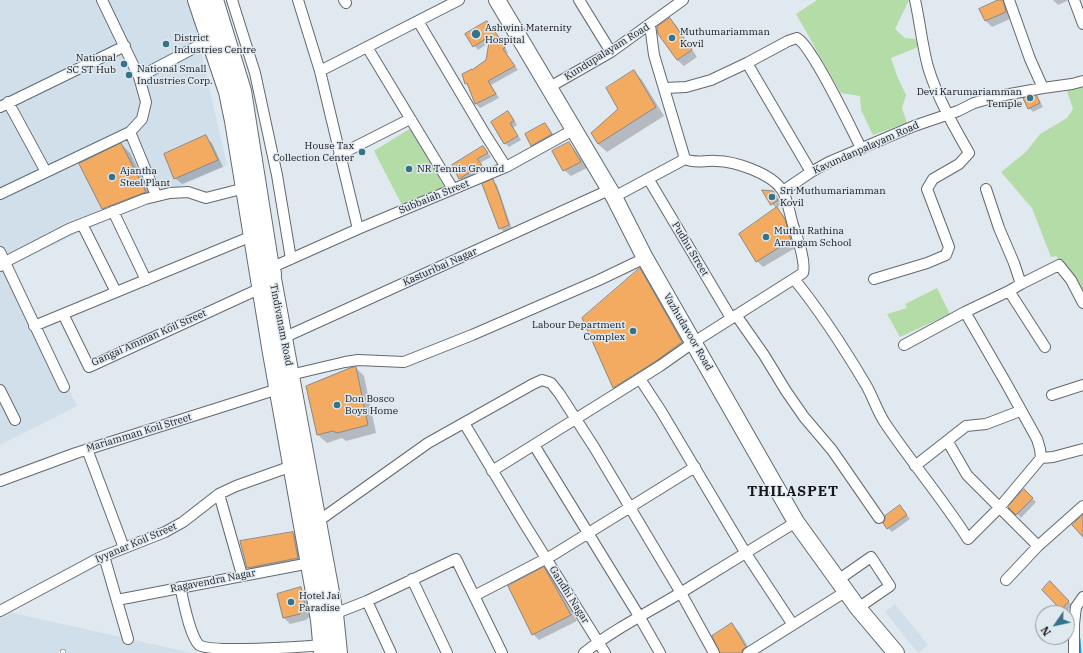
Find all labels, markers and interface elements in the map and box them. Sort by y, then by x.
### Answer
street label: Kundupalayam Road [562,21,652,83]
place label: Ashwini Maternity Hospital [485,22,571,46]
place label: Muthumariamman Kovil [680,26,770,50]
marker: Ashwini Maternity Hospital [470,28,482,40]
place label: District Industries Centre [174,32,256,56]
marker: Muthumariamman Kovil [667,33,677,43]
marker: District Industries Centre [161,39,171,49]
place label: National SC ST Hub [67,52,116,76]
marker: National SC ST Hub [119,59,129,69]
place label: National Small Industries Corp. [137,63,213,86]
marker: National Small Industries Corp. [124,70,134,80]
place label: Devi Karumariamman Temple [917,86,1022,110]
marker: Devi Karumariamman Temple [1025,93,1035,103]
street label: Kavundanpalayam Road [811,119,921,177]
place label: House Tax Collection Center [273,140,354,164]
marker: House Tax Collection Center [357,147,367,157]
place label: NR Tennis Ground [417,163,504,175]
marker: NR Tennis Ground [404,164,414,174]
place label: Ajantha Steel Plant [120,165,170,188]
marker: Ajantha Steel Plant [107,172,117,182]
street label: Subbaiah Street [397,177,471,217]
place label: Sri Muthumariamman Kovil [780,185,886,208]
marker: Sri Muthumariamman Kovil [767,192,777,202]
street label: Pudhu Street [669,220,711,278]
place label: Muthu Rathina Arangam School [774,225,852,248]
marker: Muthu Rathina Arangam School [761,232,771,242]
street label: Kasturibai Nagar [401,245,479,289]
street label: Tindivanam Road [267,283,295,367]
street label: Vazhudavoor Road [661,291,715,373]
street label: Gangai Amman Koil Street [90,307,208,369]
place label: Labour Department Complex [532,319,625,342]
marker: Labour Department Complex [628,326,638,336]
place label: Don Bosco Boys Home [345,393,398,416]
marker: Don Bosco Boys Home [332,400,342,410]
street label: Mariamman Koil Street [85,411,193,455]
district label: THILASPET [747,484,839,500]
street label: Iyyanar Koil Street [93,520,179,566]
street label: Gandhi Nagar [547,564,591,626]
street label: Ragavendra Nagar [169,567,257,595]
place label: Hotel Jai Paradise [299,590,340,614]
marker: Hotel Jai Paradise [286,597,296,607]
north arrow [1035,605,1075,645]
text: N [1038,624,1054,639]

